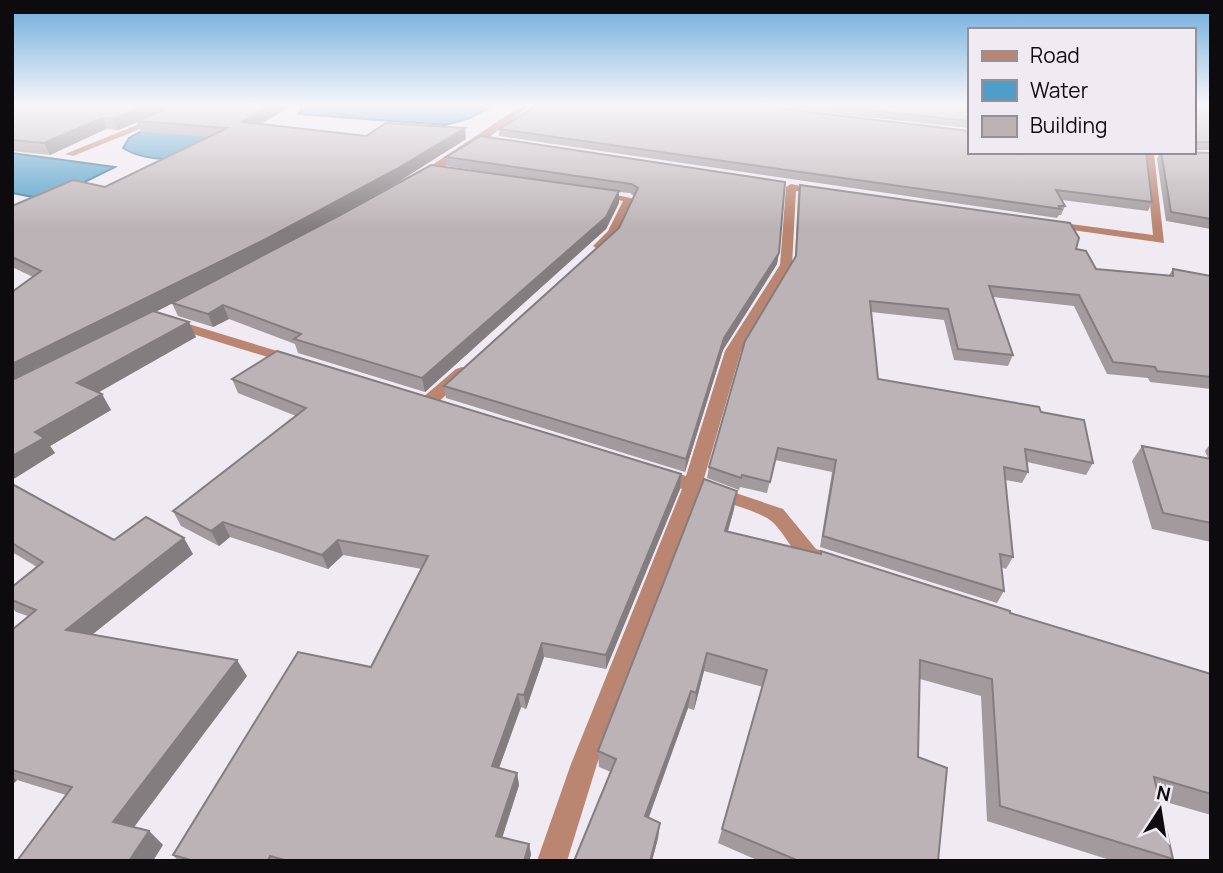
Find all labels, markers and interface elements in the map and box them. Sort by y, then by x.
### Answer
legend [968,28,1195,154]
text: Road [1030,41,1080,69]
text: Water [1030,76,1089,104]
text: Building [1030,111,1107,139]
north arrow [1125,775,1195,845]
text: N [1154,779,1173,808]

